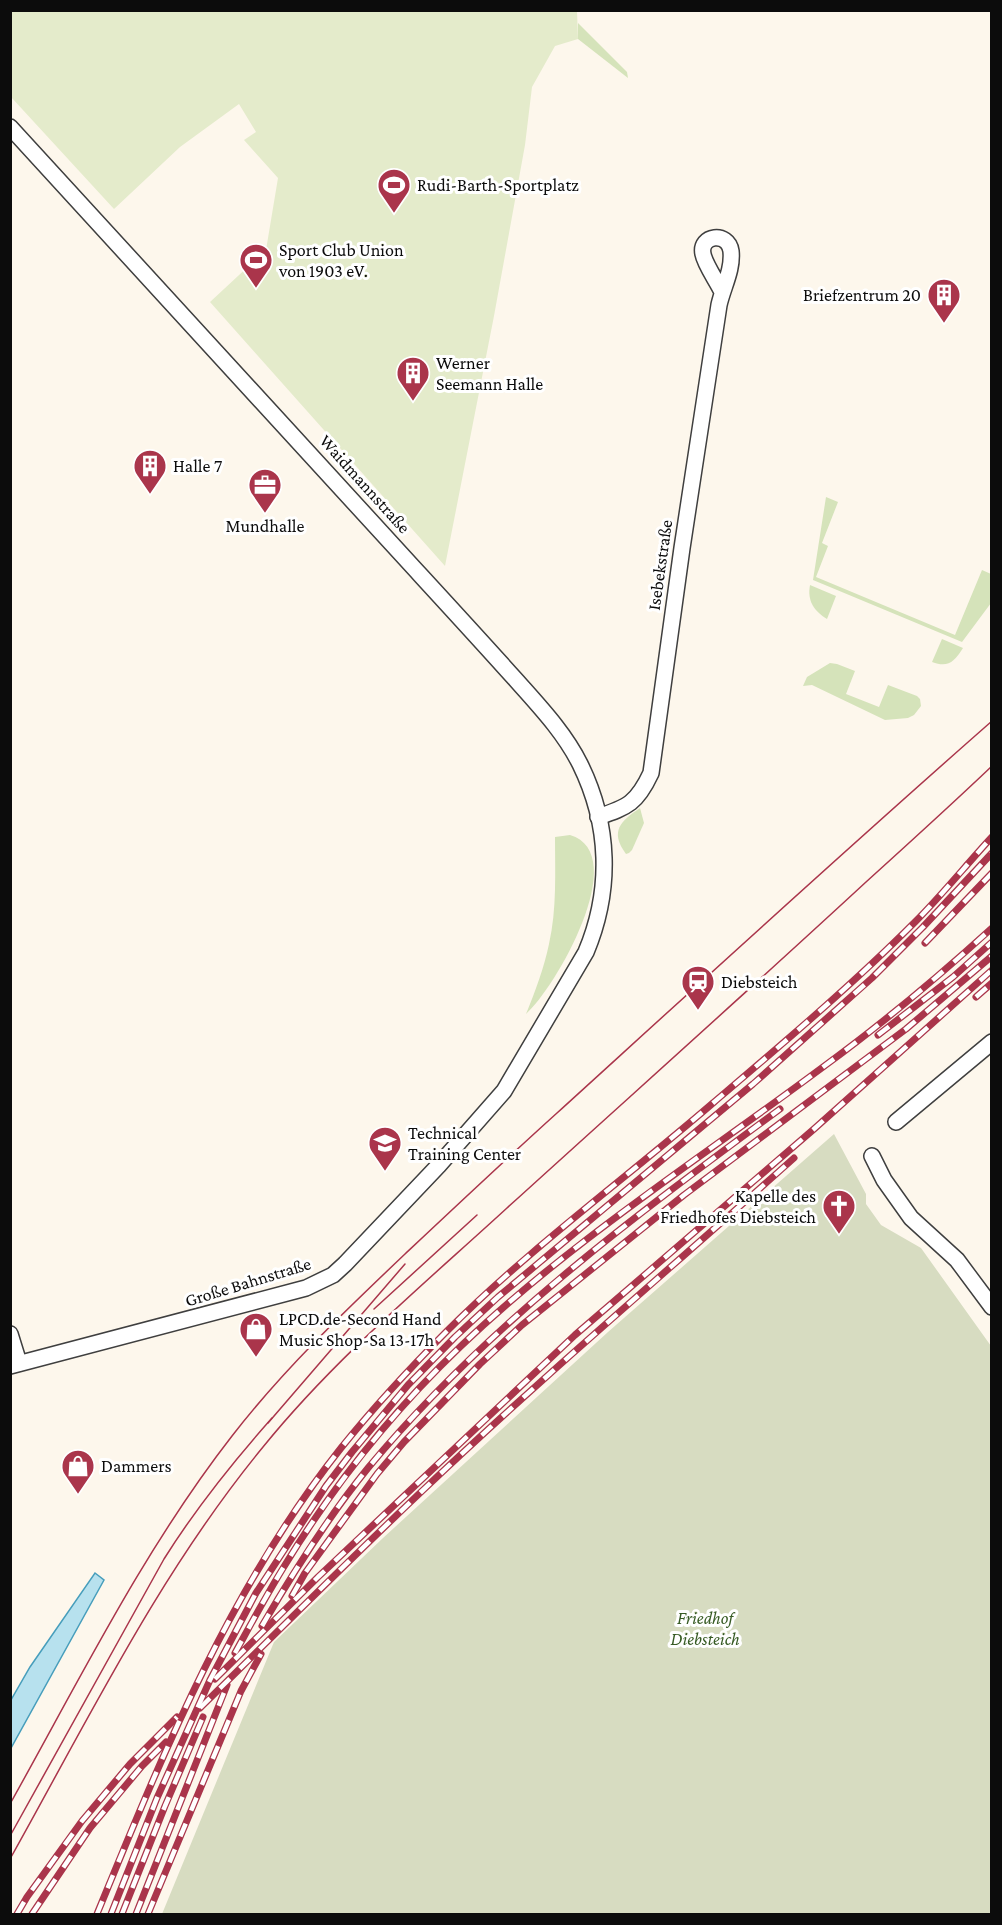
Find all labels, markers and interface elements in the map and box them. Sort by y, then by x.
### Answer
sports icon: Rudi-Barth-Sportplatz [376,167,412,214]
place label: Rudi-Barth-Sportplatz [417,175,579,195]
place label: Sport Club Union von 1903 eV. [278,240,404,281]
sports icon: Sport Club Union von 1903 eV. [238,242,274,289]
building icon: Briefzentrum 20 [926,277,962,324]
place label: Briefzentrum 20 [803,285,921,305]
place label: Werner Seemann Halle [436,353,543,394]
building icon: Werner Seemann Halle [395,355,431,402]
street label: Waidmannstraße [316,431,415,537]
building icon: Halle 7 [132,448,168,495]
place label: Halle 7 [173,456,222,476]
office icon: Mundhalle [247,467,283,514]
place label: Mundhalle [226,516,305,536]
street label: Isebekstraße [644,518,676,612]
station icon: Diebsteich [680,964,716,1011]
place label: Diebsteich [721,972,798,992]
place label: Technical Training Center [408,1123,522,1164]
school or university icon: Technical Training Center [367,1125,403,1172]
place label: Kapelle des Friedhofes Diebsteich [660,1186,816,1227]
church icon: Kapelle des Friedhofes Diebsteich [821,1188,857,1235]
street label: Große Bahnstraße [183,1253,313,1311]
place label: LPCD.de-Second Hand Music Shop-Sa 13-17h [279,1309,442,1350]
shop icon: LPCD.de-Second Hand Music Shop-Sa 13-17h [238,1311,274,1358]
shop icon: Dammers [60,1448,96,1495]
place label: Dammers [101,1456,172,1476]
park label: Friedhof Diebsteich [670,1608,740,1649]

